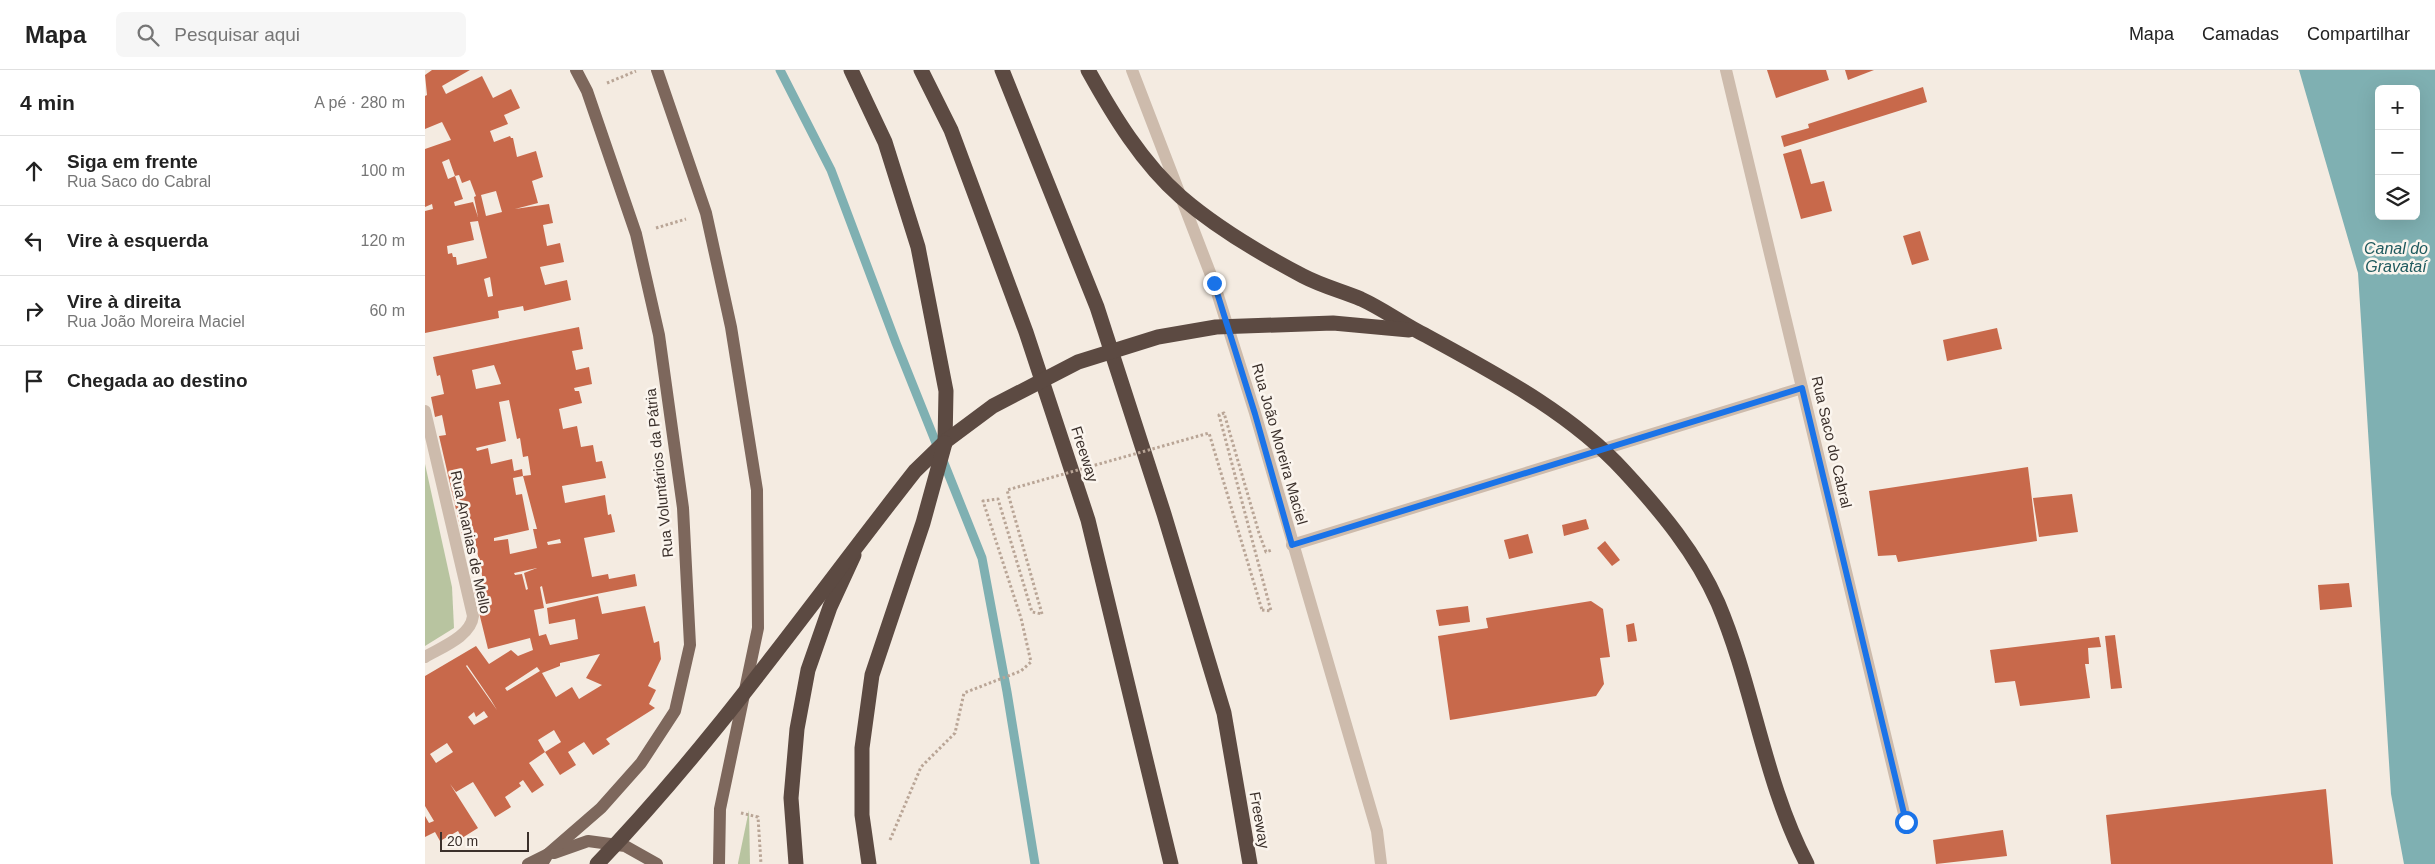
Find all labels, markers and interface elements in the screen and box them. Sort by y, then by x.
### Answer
search box [116,12,466,57]
text: Mapa [25,21,86,48]
icon: search [134,21,162,49]
text: Pesquisar aqui [174,24,300,45]
text: Mapa [2129,24,2174,44]
text: Camadas [2202,24,2279,44]
text: Compartilhar [2307,24,2410,44]
map controls [2375,85,2420,220]
button: + [2375,85,2420,130]
text: 4 min [20,91,75,114]
text: A pé · 280 m [314,94,405,111]
button: − [2375,130,2420,175]
text: Siga em frente [67,151,198,172]
icon: ahead [20,157,48,185]
text: 100 m [361,162,405,179]
text: Rua Saco do Cabral [67,173,211,190]
button: layers [2375,175,2420,220]
icon: left [20,227,48,255]
text: Vire à esquerda [67,230,208,251]
text: 120 m [361,232,405,249]
water label: Canal do Gravataí [2364,240,2428,275]
route end [1203,272,1226,295]
text: Vire à direita [67,291,181,312]
icon: right [20,297,48,325]
text: 60 m [369,302,405,319]
text: Rua João Moreira Maciel [67,313,245,330]
street label: Rua João Moreira Maciel [1249,362,1311,526]
icon: arrive [20,367,48,395]
text: Chegada ao destino [67,370,248,391]
street label: Rua Saco do Cabral [1809,374,1855,510]
street label: Rua Voluntários da Pátria [642,387,676,558]
street label: Freeway [1068,424,1102,484]
street label: Rua Ananias de Mello [448,469,494,615]
street label: Freeway [1247,790,1273,850]
route start [1895,811,1918,834]
scale bar [440,829,529,852]
text: 20 m [447,833,478,849]

